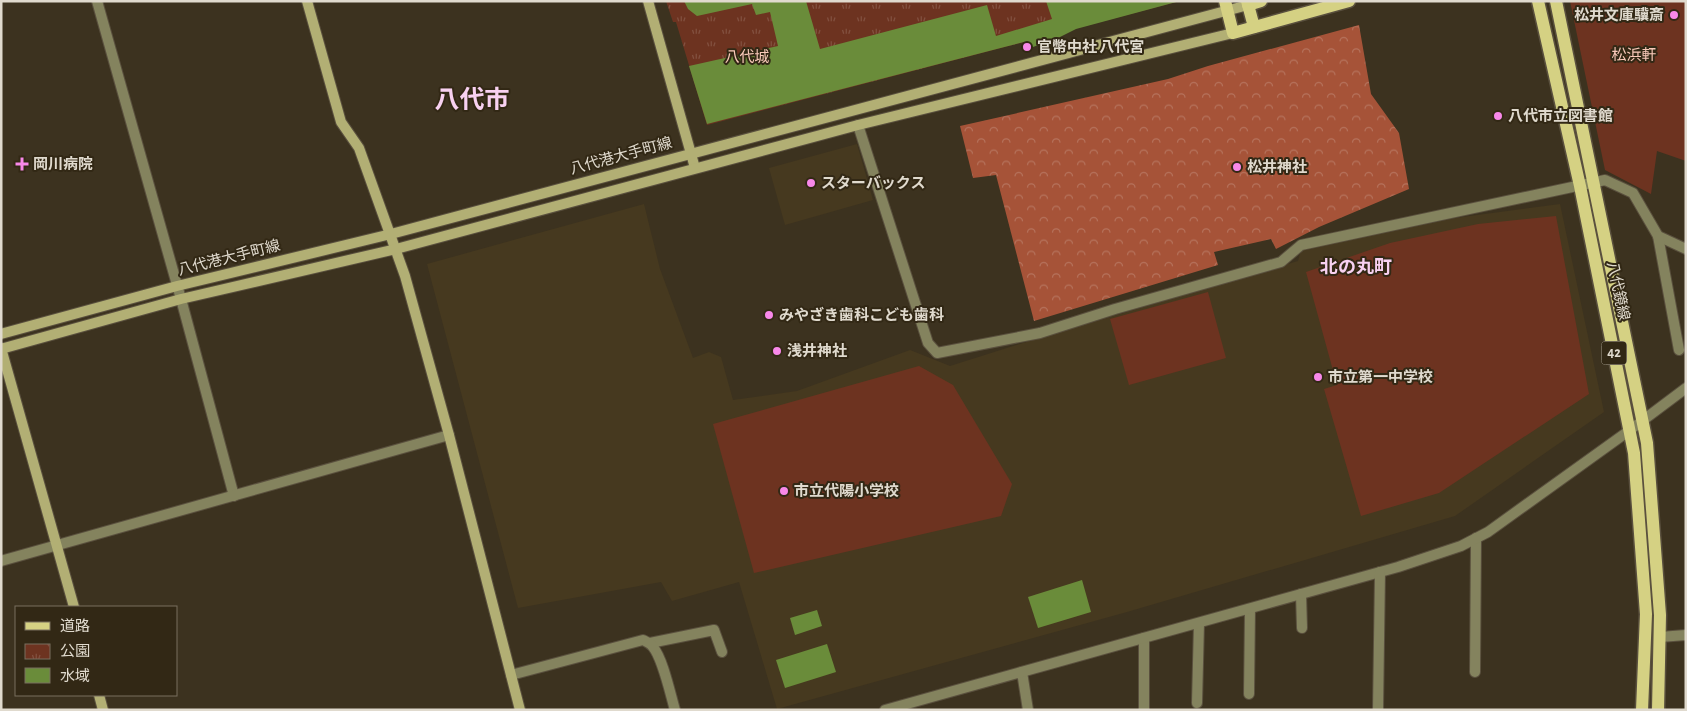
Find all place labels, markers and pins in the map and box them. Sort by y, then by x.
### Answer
place label: 松井文庫驥斎 [1574,6,1664,23]
marker: 松井文庫驥斎 [1668,9,1680,21]
place label: 官幣中社 八代宮 [1037,38,1144,55]
marker: 官幣中社 八代宮 [1021,41,1033,53]
place label: 八代市立図書館 [1508,107,1613,124]
marker: 八代市立図書館 [1492,110,1504,122]
place label: 岡川病院 [33,156,93,172]
marker: 岡川病院 [15,157,29,171]
place label: 松井神社 [1247,158,1307,175]
marker: 松井神社 [1231,161,1243,173]
place label: スターバックス [821,175,925,191]
marker: スターバックス [805,177,817,189]
place label: みやざき歯科こども歯科 [779,306,944,323]
marker: みやざき歯科こども歯科 [763,309,775,321]
place label: 浅井神社 [787,342,847,359]
marker: 浅井神社 [771,345,783,357]
place label: 市立第一中学校 [1328,369,1433,385]
marker: 市立第一中学校 [1312,371,1324,383]
place label: 市立代陽小学校 [794,482,899,499]
marker: 市立代陽小学校 [778,485,790,497]

